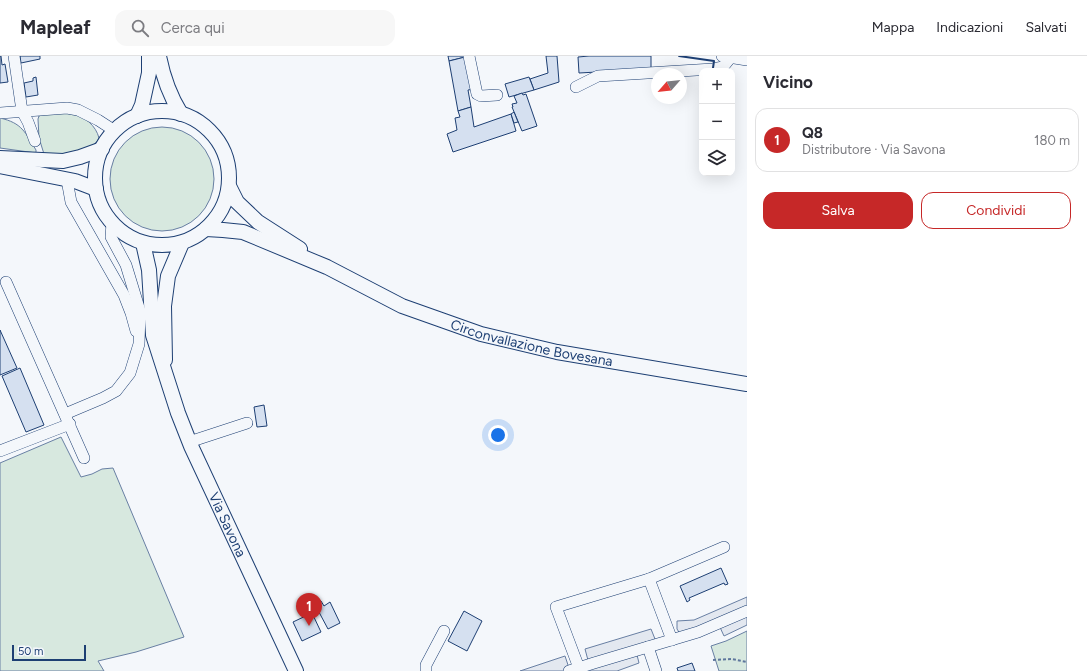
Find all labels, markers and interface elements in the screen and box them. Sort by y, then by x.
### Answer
search box [115,10,395,46]
text: Mapleaf [20,16,91,39]
icon: search [129,17,151,39]
text: Cerca qui [161,19,225,37]
text: Mappa [872,19,914,36]
text: Indicazioni [936,19,1003,36]
text: Salvati [1025,19,1067,36]
north arrow [651,68,687,104]
map controls [699,68,735,176]
button: + [699,68,735,104]
text: Vicino [763,72,813,92]
button: − [699,104,735,140]
text: Q8 [802,124,823,142]
text: 1 [774,133,780,148]
text: 180 m [1034,133,1070,148]
button: layers [699,140,735,176]
text: Distributore · Via Savona [802,142,945,157]
button: Salva [763,192,913,229]
button: Condividi [921,192,1071,229]
street label: Circonvallazione Bovesana [448,315,614,370]
your location [488,425,508,445]
street label: Via Savona [205,490,250,560]
pin: 1 [296,593,322,626]
scale bar [12,643,86,662]
text: 50 m [18,645,43,658]

